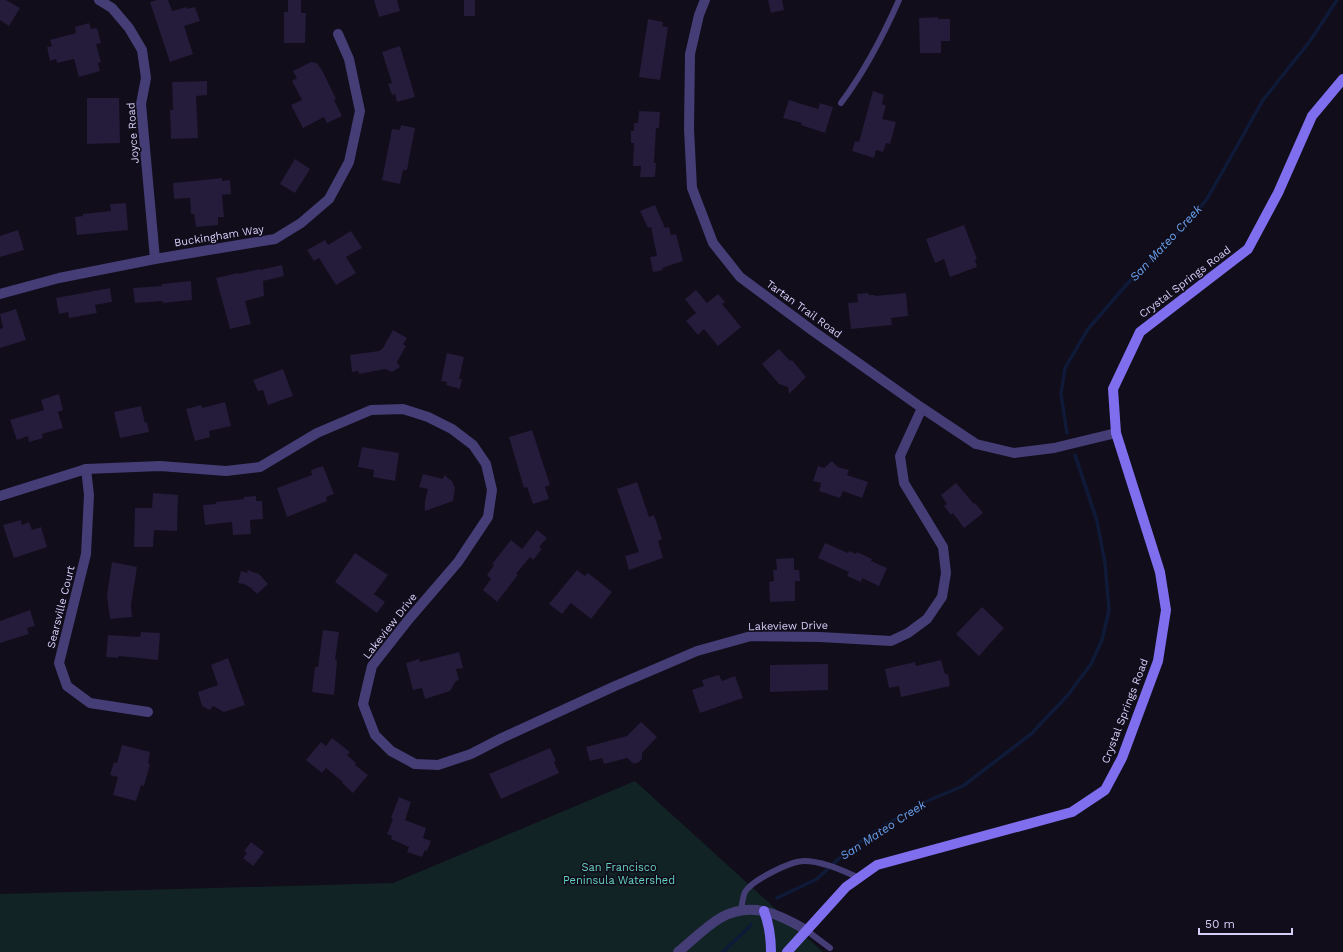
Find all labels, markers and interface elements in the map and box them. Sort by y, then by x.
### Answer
street label: Joyce Road [124,102,142,164]
water label: San Mateo Creek [1127,202,1205,284]
street label: Buckingham Way [173,222,265,250]
street label: Crystal Springs Road [1137,243,1233,321]
street label: Tartan Trail Road [764,277,844,341]
street label: Searsville Court [44,564,78,650]
street label: Lakeview Drive [360,590,420,662]
street label: Lakeview Drive [748,619,828,633]
street label: Crystal Springs Road [1099,657,1151,765]
water label: San Mateo Creek [838,797,929,863]
park label: San Francisco Peninsula Watershed [563,861,675,887]
scale bar [1199,910,1292,936]
text: 50 m [1205,917,1235,931]

